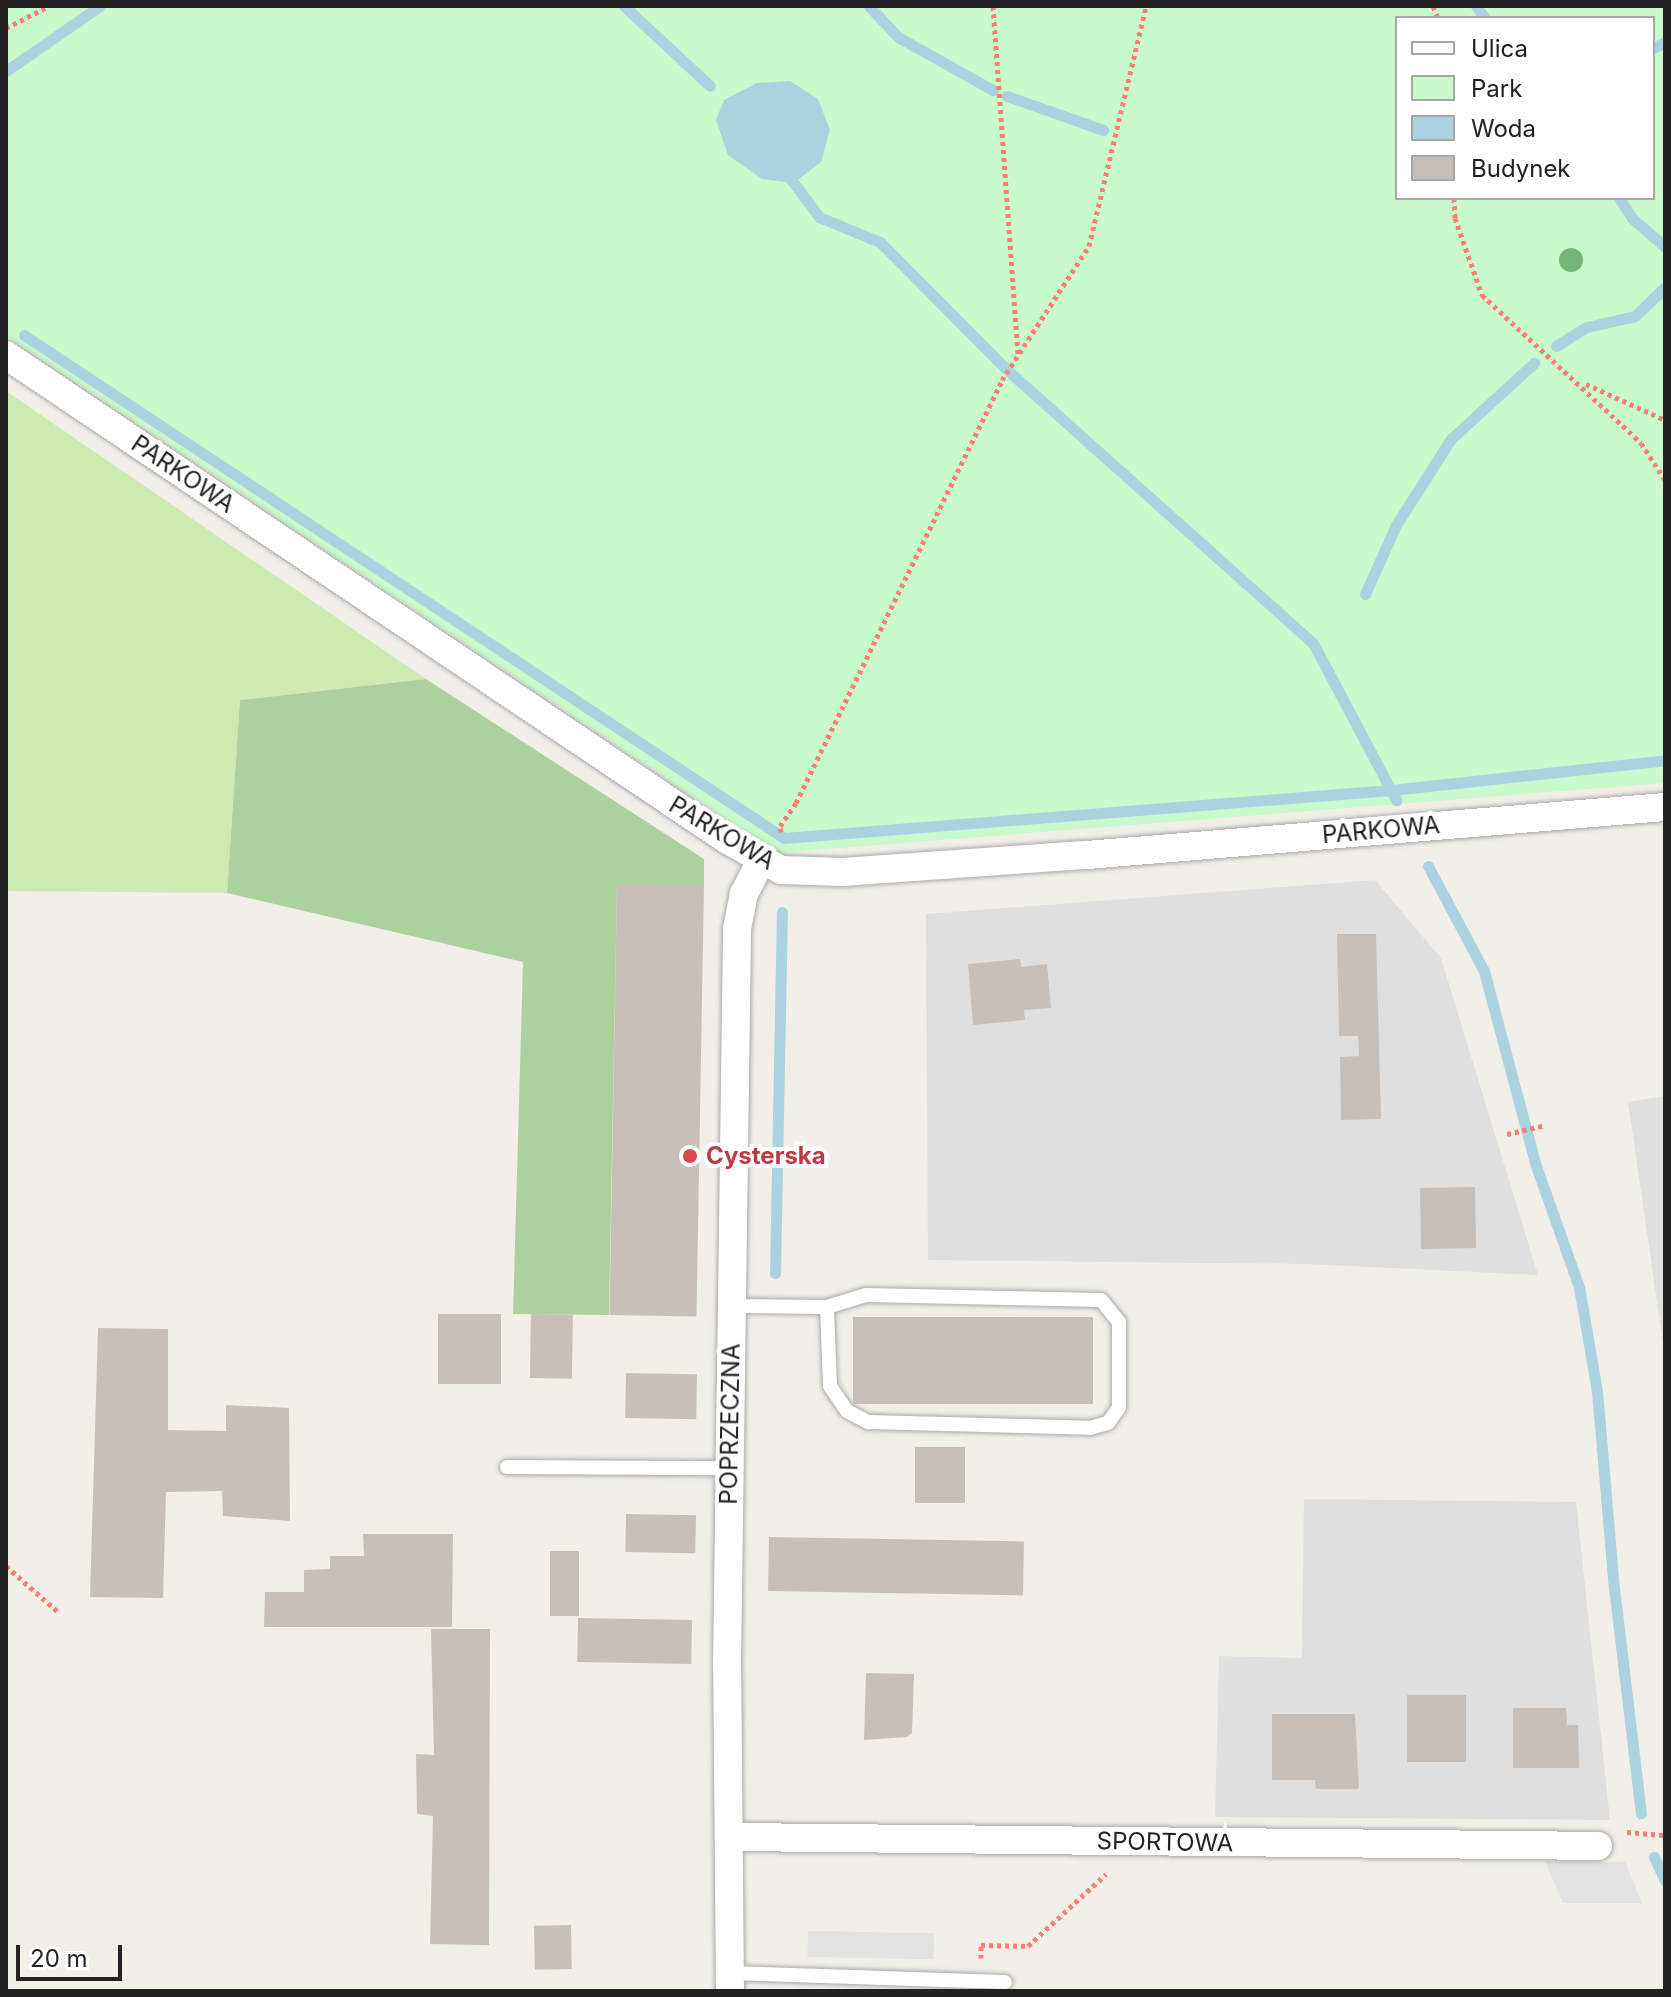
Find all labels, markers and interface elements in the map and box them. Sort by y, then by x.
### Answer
legend [1395,16,1655,200]
text: Ulica [1471,34,1528,63]
text: Park [1471,74,1522,103]
text: Woda [1471,114,1536,143]
text: Budynek [1471,154,1571,183]
street label: PARKOWA [126,429,240,519]
street label: PARKOWA [664,790,780,876]
street label: PARKOWA [1321,811,1441,849]
place label: Cysterska [706,1142,826,1170]
marker: Cysterska [681,1147,699,1165]
street label: POPRZECZNA [714,1343,746,1505]
street label: SPORTOWA [1097,1826,1233,1858]
scale bar [20,1929,126,1979]
text: 20 m [30,1944,88,1973]

